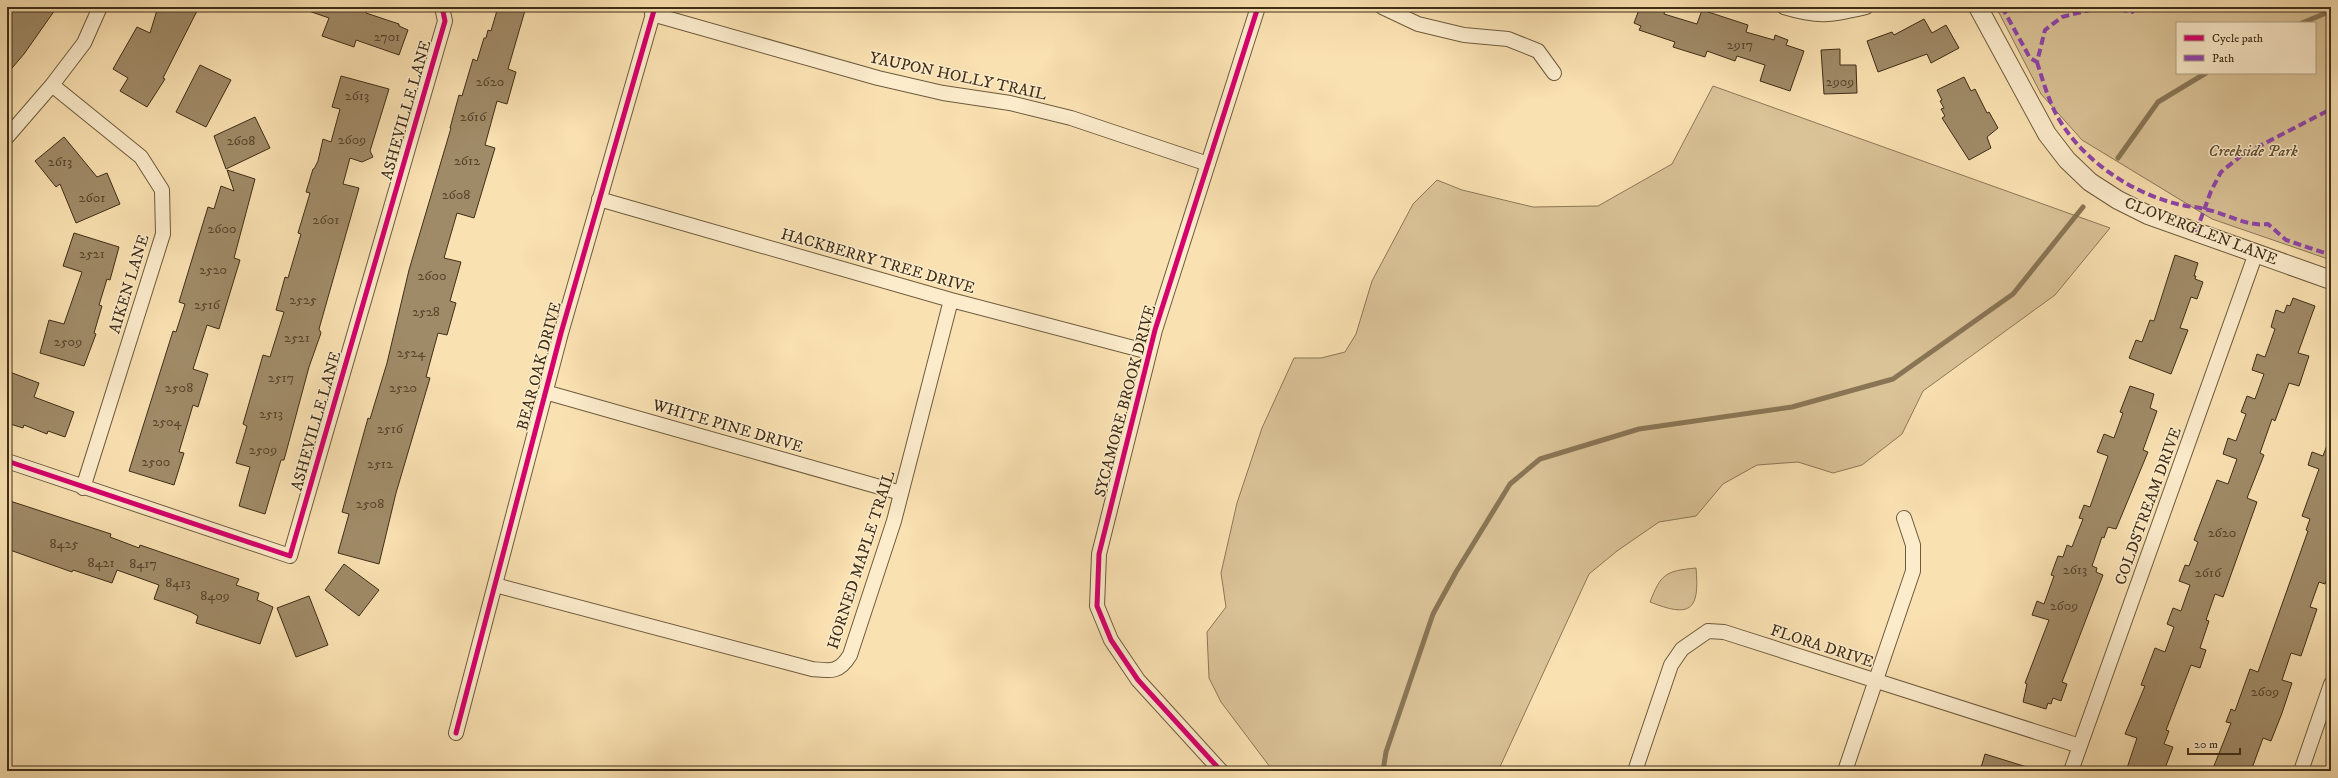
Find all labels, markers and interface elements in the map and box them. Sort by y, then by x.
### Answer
legend [2176,22,2316,74]
house number: 2701 [374,28,400,46]
text: Cycle path [2212,31,2264,46]
house number: 2917 [1727,36,1753,54]
street label: ASHEVILLE LANE [376,38,436,182]
street label: YAUPON HOLLY TRAIL [868,47,1049,105]
text: Path [2212,51,2235,66]
house number: 2620 [476,73,504,91]
house number: 2909 [1826,73,1854,91]
house number: 2613 [345,87,369,105]
house number: 2616 [460,108,487,126]
house number: 2609 [338,131,366,149]
house number: 2608 [227,132,255,150]
park label: Creekside Park [2208,141,2298,161]
house number: 2612 [454,152,480,170]
house number: 2613 [48,153,72,171]
house number: 2608 [442,186,470,204]
house number: 2601 [79,189,105,207]
street label: CLOVERGLEN LANE [2122,193,2280,269]
house number: 2601 [313,211,339,229]
house number: 2600 [207,220,237,238]
street label: HACKBERRY TREE DRIVE [779,224,977,298]
street label: AIKEN LANE [104,232,154,336]
house number: 2521 [79,245,105,263]
house number: 2520 [199,261,227,279]
house number: 2600 [417,267,447,285]
house number: 2525 [289,291,317,309]
house number: 2516 [194,296,221,314]
street label: BEAR OAK DRIVE [512,300,566,432]
house number: 2528 [412,303,440,321]
street label: SYCAMORE BROOK DRIVE [1090,303,1160,499]
house number: 2521 [284,329,310,347]
house number: 2509 [54,333,82,351]
house number: 2524 [397,344,426,362]
street label: ASHEVILLE LANE [286,349,346,493]
house number: 2517 [268,369,294,387]
house number: 2508 [165,379,193,397]
house number: 2520 [389,379,417,397]
street label: WHITE PINE DRIVE [649,395,806,457]
house number: 2513 [259,405,283,423]
house number: 2504 [152,413,183,431]
house number: 2516 [377,420,404,438]
street label: COLDSTREAM DRIVE [2110,424,2186,588]
house number: 2509 [249,441,277,459]
house number: 2500 [142,453,170,471]
house number: 2512 [367,455,393,473]
street label: HORNED MAPLE TRAIL [823,468,899,652]
house number: 2508 [356,495,384,513]
house number: 2620 [2208,524,2236,542]
house number: 8425 [50,535,78,553]
house number: 8421 [87,554,115,572]
house number: 8417 [129,555,157,573]
house number: 2613 [2063,561,2087,579]
house number: 2616 [2195,564,2222,582]
house number: 8413 [165,574,191,592]
house number: 8409 [200,587,230,605]
house number: 2609 [2050,597,2078,615]
street label: FLORA DRIVE [1768,620,1876,672]
house number: 2609 [2251,683,2279,701]
scale bar [2188,730,2240,756]
text: 20 m [2194,737,2218,752]

